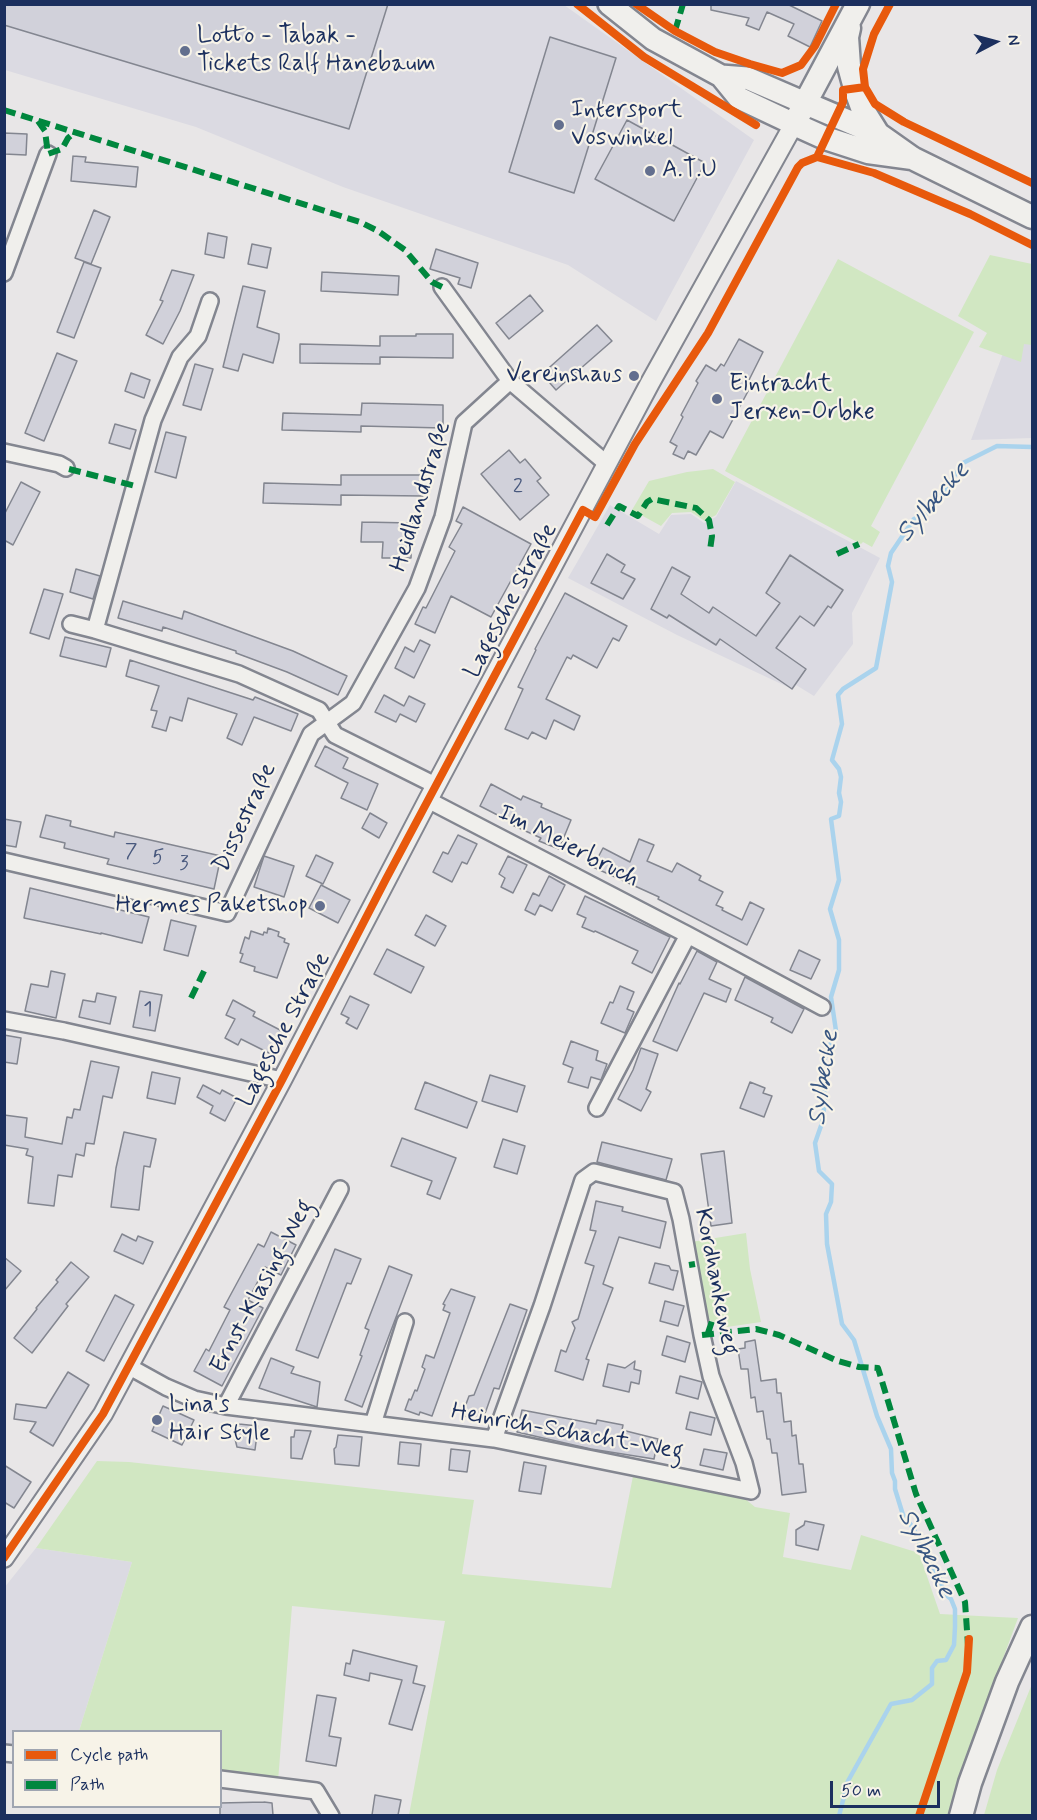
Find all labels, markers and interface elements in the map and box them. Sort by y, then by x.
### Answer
north arrow [965,12,1025,72]
place label: Lotto - Tabak - Tickets Ralf Hanebaum [197,23,436,79]
text: N [1002,34,1024,46]
marker: Lotto - Tabak - Tickets Ralf Hanebaum [178,44,192,58]
place label: Intersport Voswinkel [571,97,682,153]
marker: Intersport Voswinkel [552,118,566,132]
place label: A.T.U [662,157,717,185]
marker: A.T.U [643,164,657,178]
place label: Vereinshaus [506,362,622,390]
marker: Vereinshaus [627,369,641,383]
place label: Eintracht Jerxen-Orbke [729,371,875,427]
marker: Eintracht Jerxen-Orbke [710,392,724,406]
street label: Heidlandstraße [386,419,458,575]
water label: Sylbecke [891,457,977,549]
house number: 2 [513,475,523,501]
street label: Lagesche Straße [459,519,565,683]
street label: Dissestraße [208,759,284,877]
street label: Im Meierbruch [493,799,643,895]
house number: 7 [125,840,137,866]
house number: 5 [152,846,164,872]
house number: 3 [179,852,189,878]
place label: Hermes Paketshop [116,892,308,920]
marker: Hermes Paketshop [313,899,327,913]
street label: Lagesche Straße [232,948,338,1112]
house number: 1 [143,998,153,1024]
water label: Sylbecke [803,1028,847,1128]
street label: Ernst-Klasing-Weg [205,1195,321,1379]
street label: Kordhankeweg [687,1206,743,1358]
place label: Lina's Hair Style [169,1392,271,1448]
street label: Heinrich-Schacht-Weg [449,1398,685,1468]
marker: Lina's Hair Style [150,1413,164,1427]
water label: Sylbecke [889,1504,961,1604]
legend [12,1730,222,1808]
text: Cycle path [70,1743,148,1767]
scale bar [833,1769,942,1807]
text: Path [70,1773,105,1797]
text: 50 m [841,1779,881,1803]

